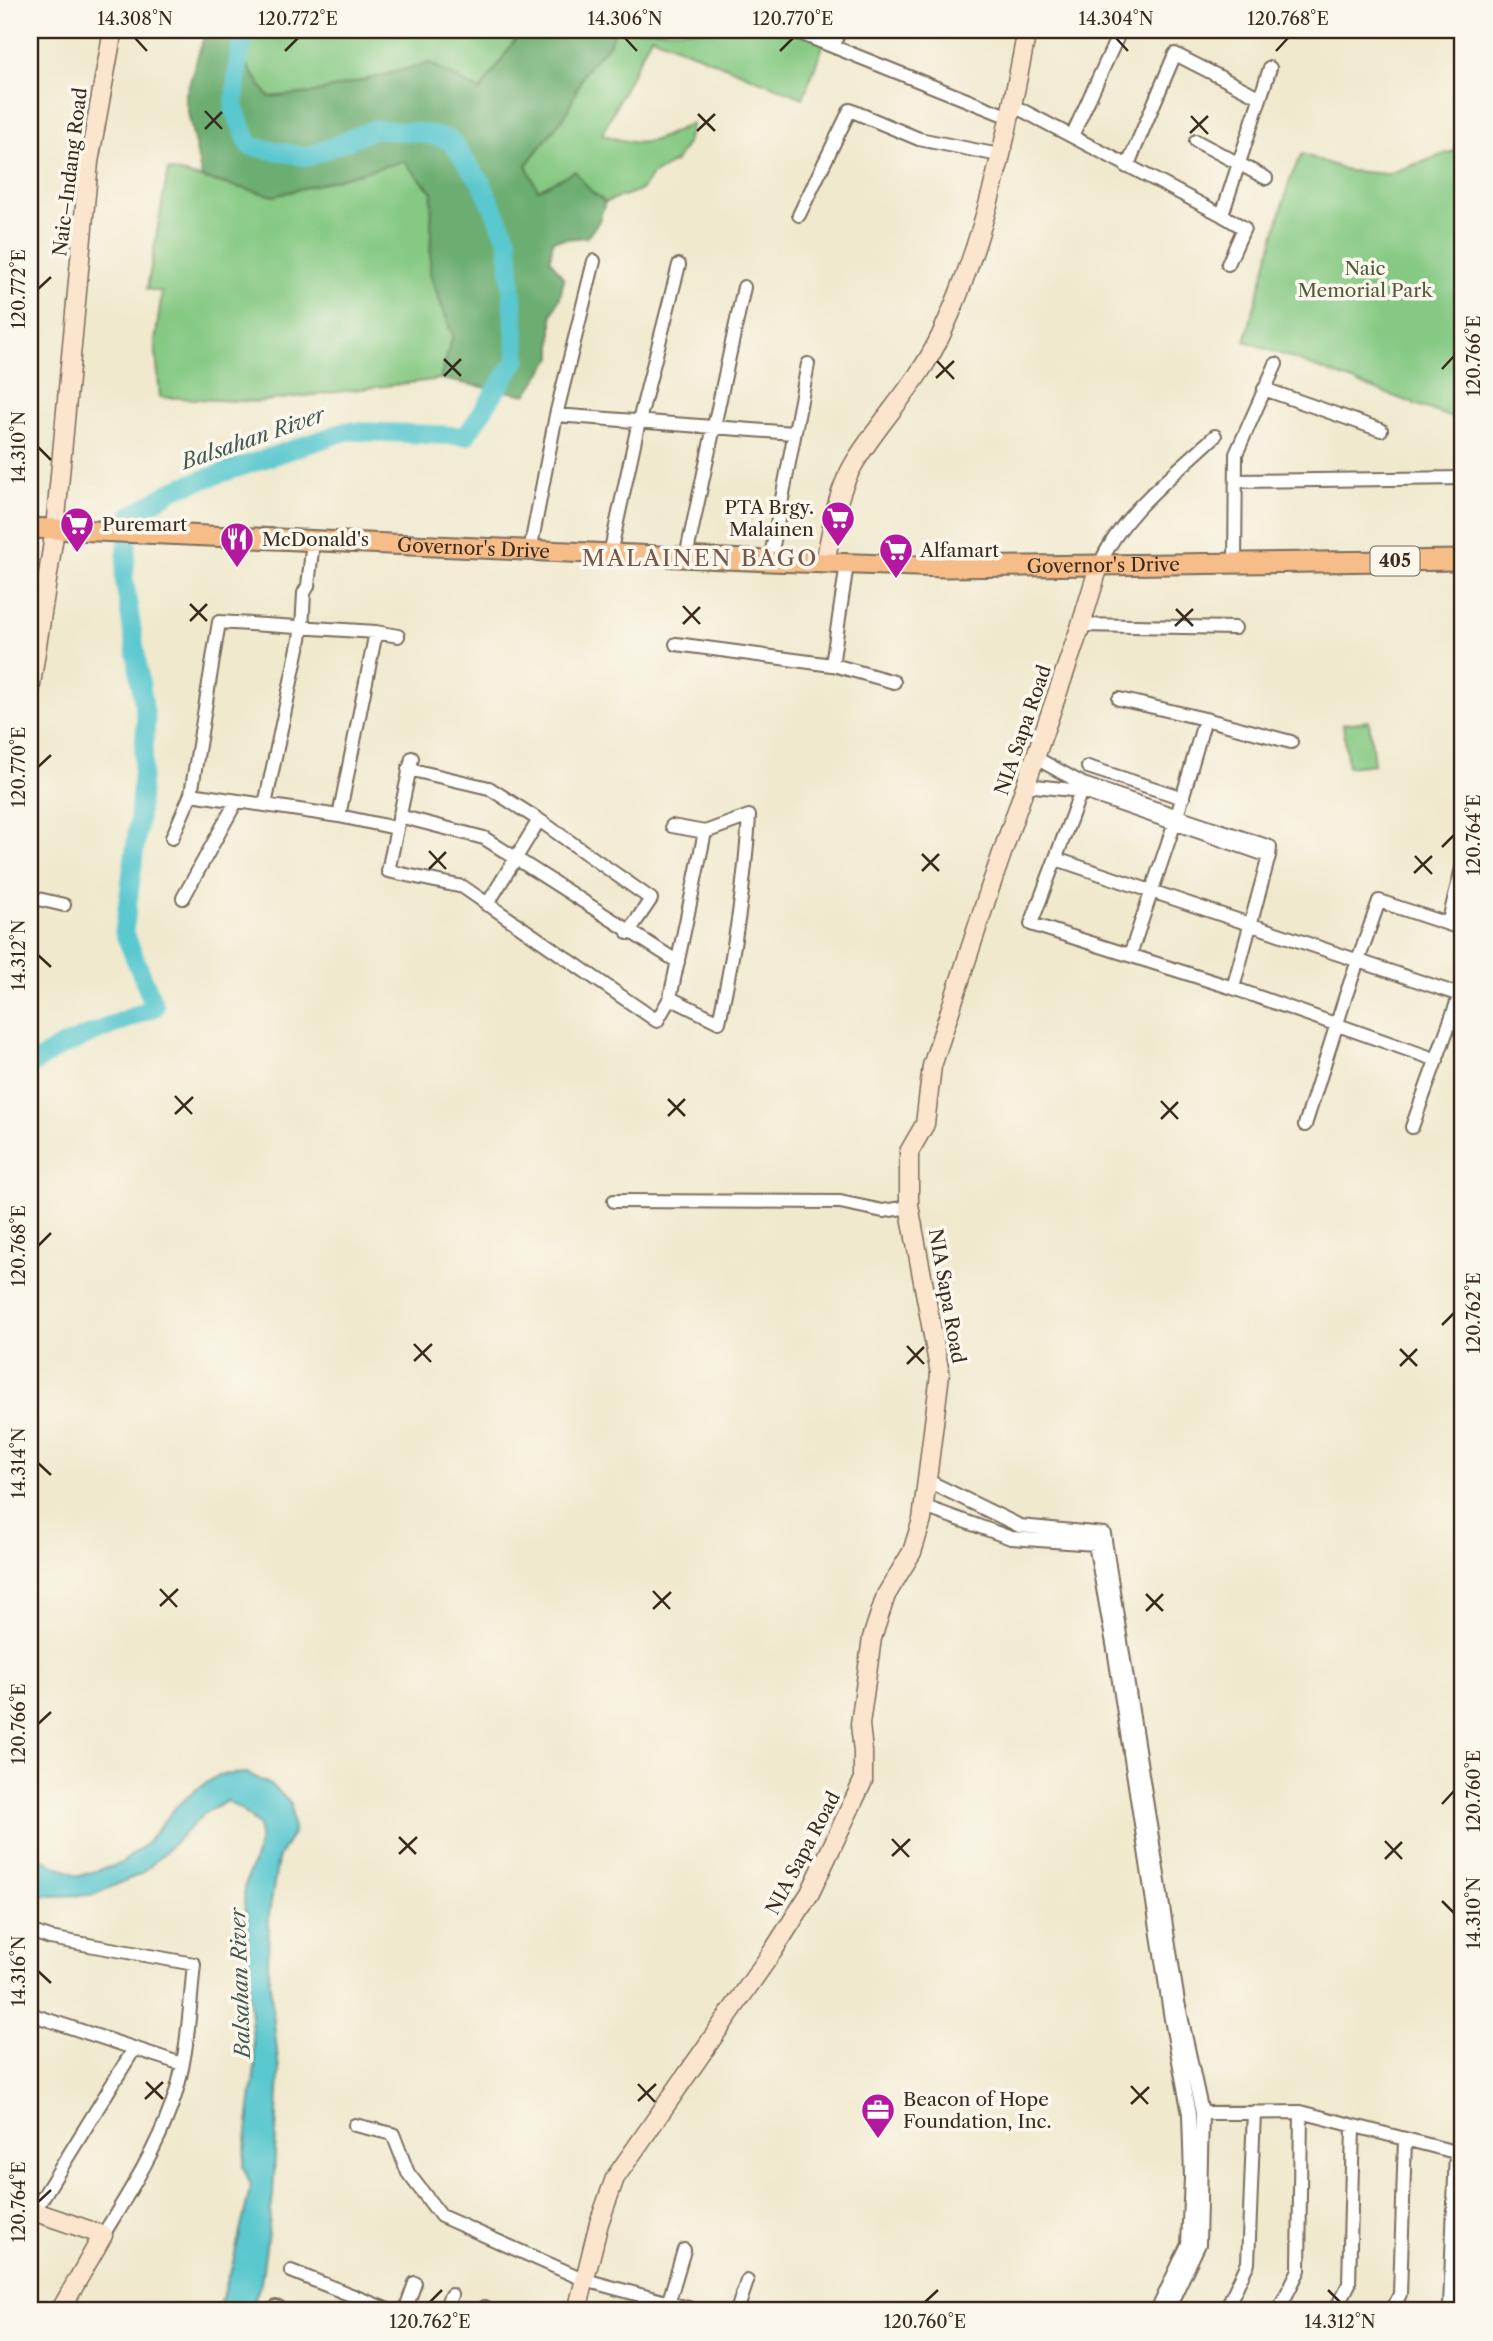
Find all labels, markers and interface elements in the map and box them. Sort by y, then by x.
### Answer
text: 14.308°N [97,8,173,30]
text: 120.772°E [258,8,338,30]
text: 14.306°N [587,8,663,30]
text: 120.770°E [752,8,834,30]
text: 14.304°N [1078,8,1154,30]
text: 120.768°E [1247,8,1329,30]
street label: Naic–Indang Road [48,86,92,258]
text: 120.772°E [8,249,30,329]
park label: Naic Memorial Park [1298,257,1433,302]
text: 120.766°E [1463,315,1485,397]
water label: Balsahan River [176,401,329,475]
text: 14.310°N [8,411,30,483]
place label: PTA Brgy. Malainen [725,496,814,541]
supermarket icon: PTA Brgy. Malainen [819,499,857,548]
supermarket icon: Puremart [58,505,96,554]
place label: Puremart [102,513,187,536]
restaurant icon: McDonald's [218,520,256,569]
place label: McDonald's [262,528,369,551]
supermarket icon: Alfamart [877,531,915,580]
street label: Governor's Drive [397,533,551,563]
place label: Alfamart [919,539,999,562]
district label: MALAINEN BAGO [582,544,818,572]
road number: 405 [1370,546,1420,576]
street label: Governor's Drive [1026,552,1180,577]
street label: NIA Sapa Road [990,662,1056,798]
text: 120.770°E [8,726,30,808]
text: 120.764°E [1463,794,1485,876]
text: 14.312°N [8,919,30,991]
text: 120.768°E [8,1205,30,1287]
street label: NIA Sapa Road [924,1227,970,1365]
text: 120.762°E [1463,1272,1485,1354]
text: 14.314°N [8,1427,30,1499]
text: 120.766°E [8,1683,30,1765]
text: 120.760°E [1463,1750,1485,1832]
street label: NIA Sapa Road [761,1787,845,1919]
text: 14.310°N [1463,1877,1485,1949]
water label: Balsahan River [225,1906,255,2061]
text: 14.316°N [8,1935,30,2007]
place label: Beacon of Hope Foundation, Inc. [903,2088,1051,2133]
office icon: Beacon of Hope Foundation, Inc. [859,2091,897,2140]
text: 120.764°E [8,2161,30,2243]
text: 120.762°E [389,2311,471,2333]
text: 120.760°E [884,2311,966,2333]
text: 14.312°N [1304,2311,1376,2333]

